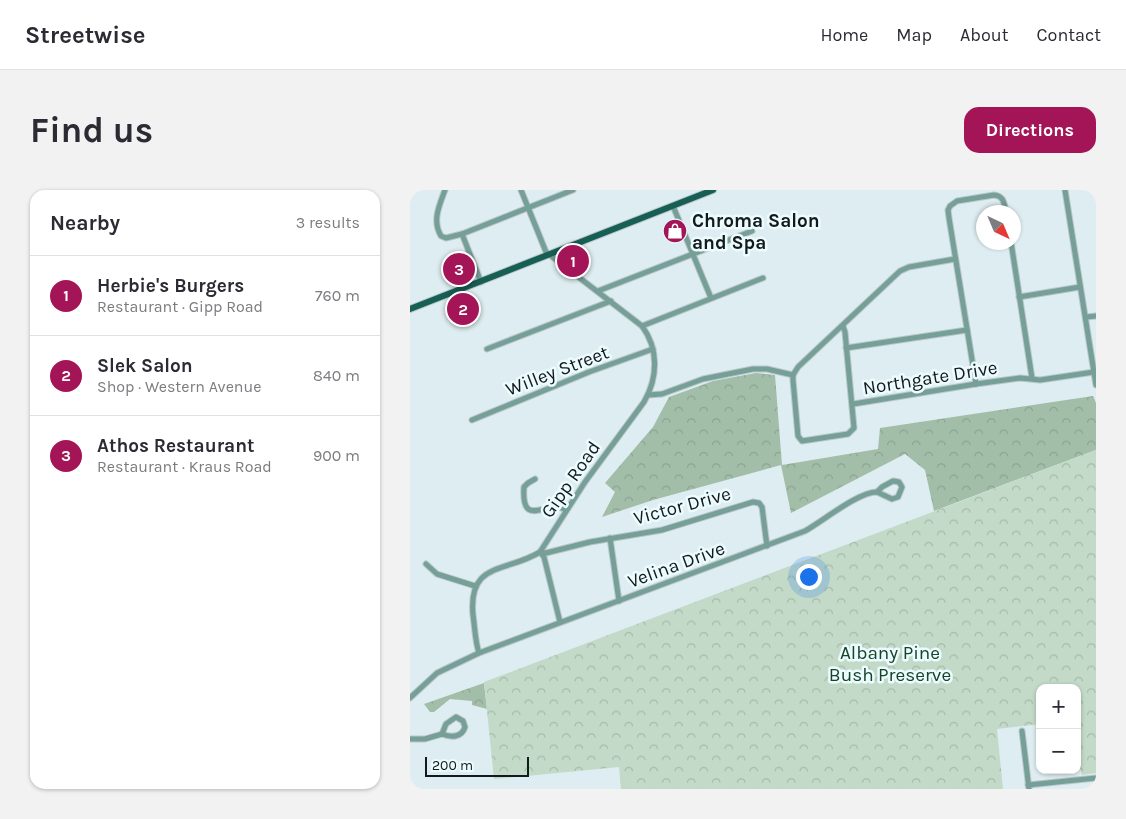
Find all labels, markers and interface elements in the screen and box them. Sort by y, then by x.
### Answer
text: Streetwise [25,21,146,49]
text: Home [820,24,868,46]
text: Map [896,24,932,46]
text: About [960,24,1009,46]
text: Contact [1037,24,1101,46]
button: Directions [964,107,1096,153]
text: Find us [30,110,153,151]
north arrow [976,205,1021,250]
place label: Chroma Salon and Spa [692,210,820,254]
text: Nearby [50,211,120,235]
text: 3 results [296,213,360,232]
shop icon: Chroma Salon and Spa [662,218,688,244]
pin: 1 [557,242,589,280]
pin: 3 [443,250,475,288]
text: Herbie's Burgers [97,275,244,297]
text: 1 [63,286,69,305]
text: 760 m [315,286,360,305]
pin: 2 [447,290,479,328]
text: Restaurant · Gipp Road [97,297,263,316]
street label: Willey Street [503,341,612,401]
text: Slek Salon [97,355,193,377]
street label: Northgate Drive [861,356,999,399]
text: 2 [61,366,71,385]
text: 840 m [313,366,360,385]
text: Shop · Western Avenue [97,377,261,396]
text: Athos Restaurant [97,435,255,457]
street label: Gipp Road [536,437,605,522]
text: 3 [61,446,71,465]
text: 900 m [313,446,360,465]
text: Restaurant · Kraus Road [97,457,272,476]
street label: Victor Drive [631,482,733,529]
street label: Velina Drive [625,537,728,593]
your location [796,564,822,590]
park label: Albany Pine Bush Preserve [829,642,951,686]
map controls [1036,684,1081,774]
button: + [1036,684,1081,729]
button: − [1036,729,1081,774]
scale bar [425,754,529,777]
text: 200 m [432,757,473,774]

